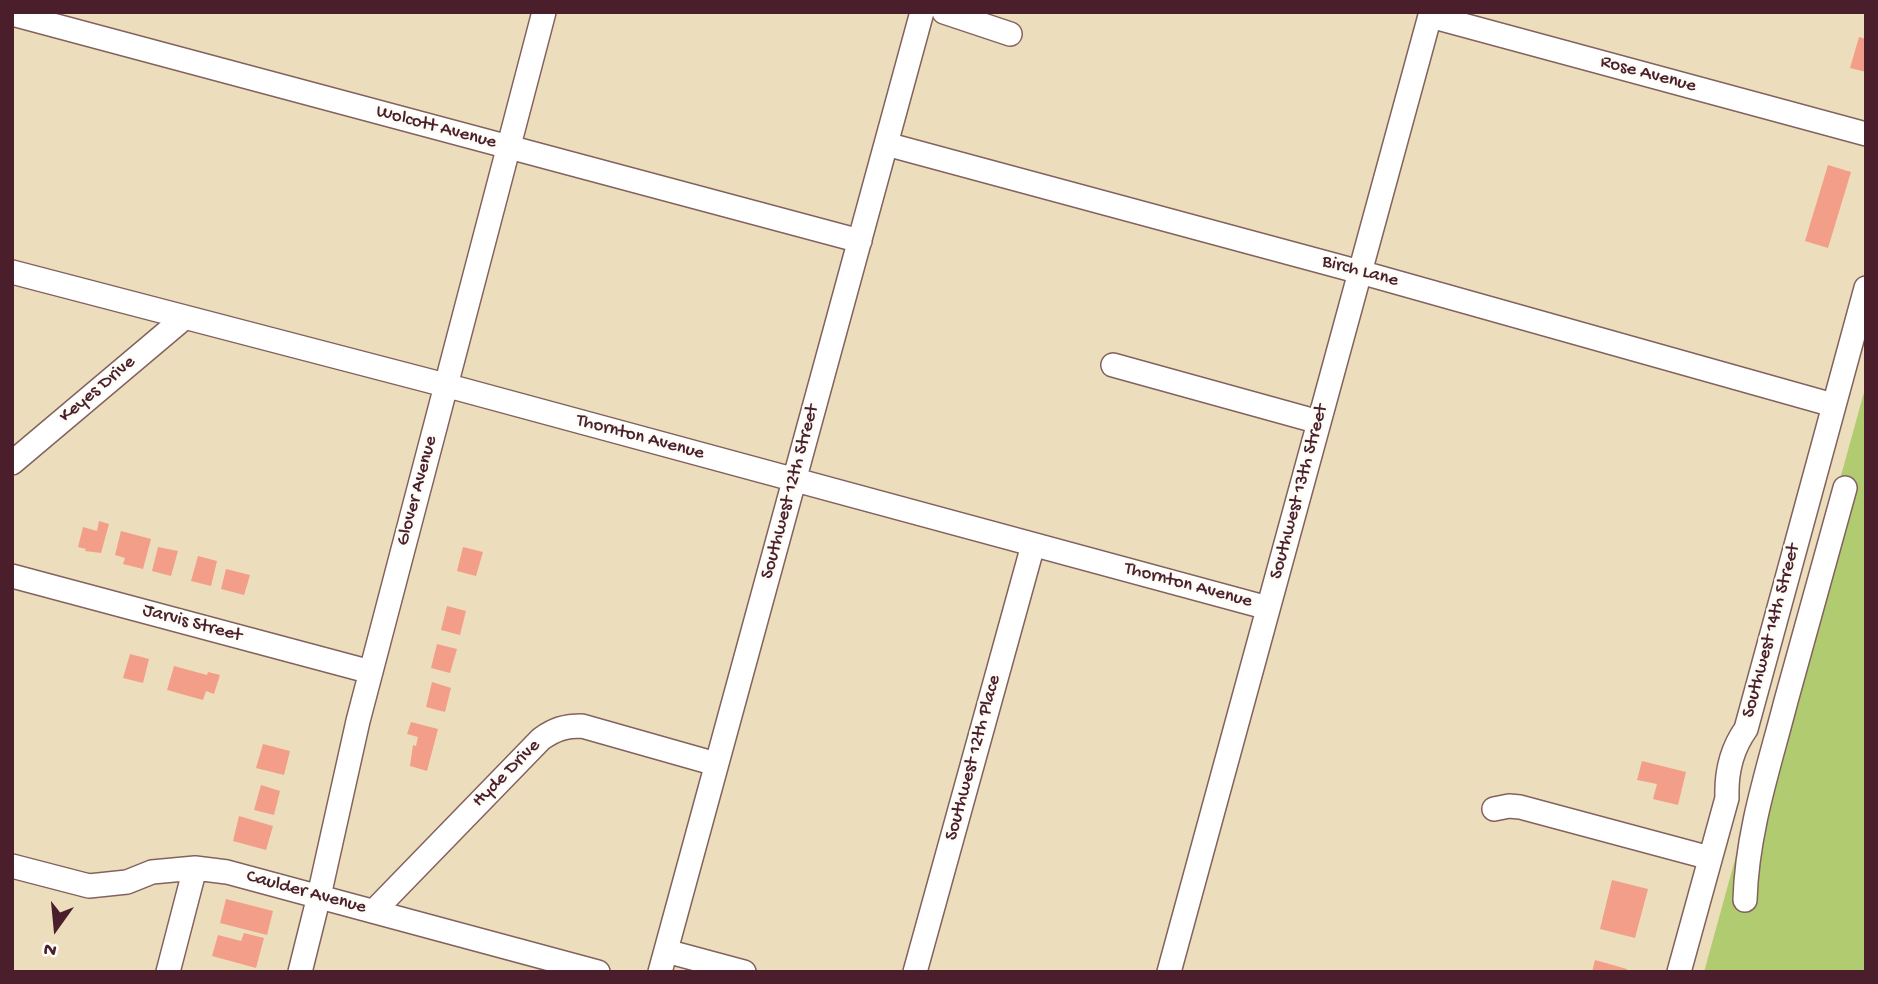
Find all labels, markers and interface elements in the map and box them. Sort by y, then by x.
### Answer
street label: Rose Avenue [1598,51,1698,99]
street label: Wolcott Avenue [373,101,499,155]
street label: Birch Lane [1319,251,1401,293]
street label: Keyes Drive [55,352,141,428]
street label: Southwest 12th Street [757,402,825,582]
street label: Southwest 13th Street [1266,402,1334,582]
street label: Thornton Avenue [574,410,706,466]
street label: Glover Avenue [392,434,444,548]
street label: Southwest 14th Street [1738,542,1806,720]
street label: Thornton Avenue [1122,558,1254,614]
street label: Jarvis Street [140,600,244,648]
street label: Southwest 12th Place [941,673,1007,843]
street label: Hyde Drive [468,735,546,813]
street label: Caulder Avenue [244,866,368,920]
north arrow [21,893,91,963]
text: N [41,936,59,961]

